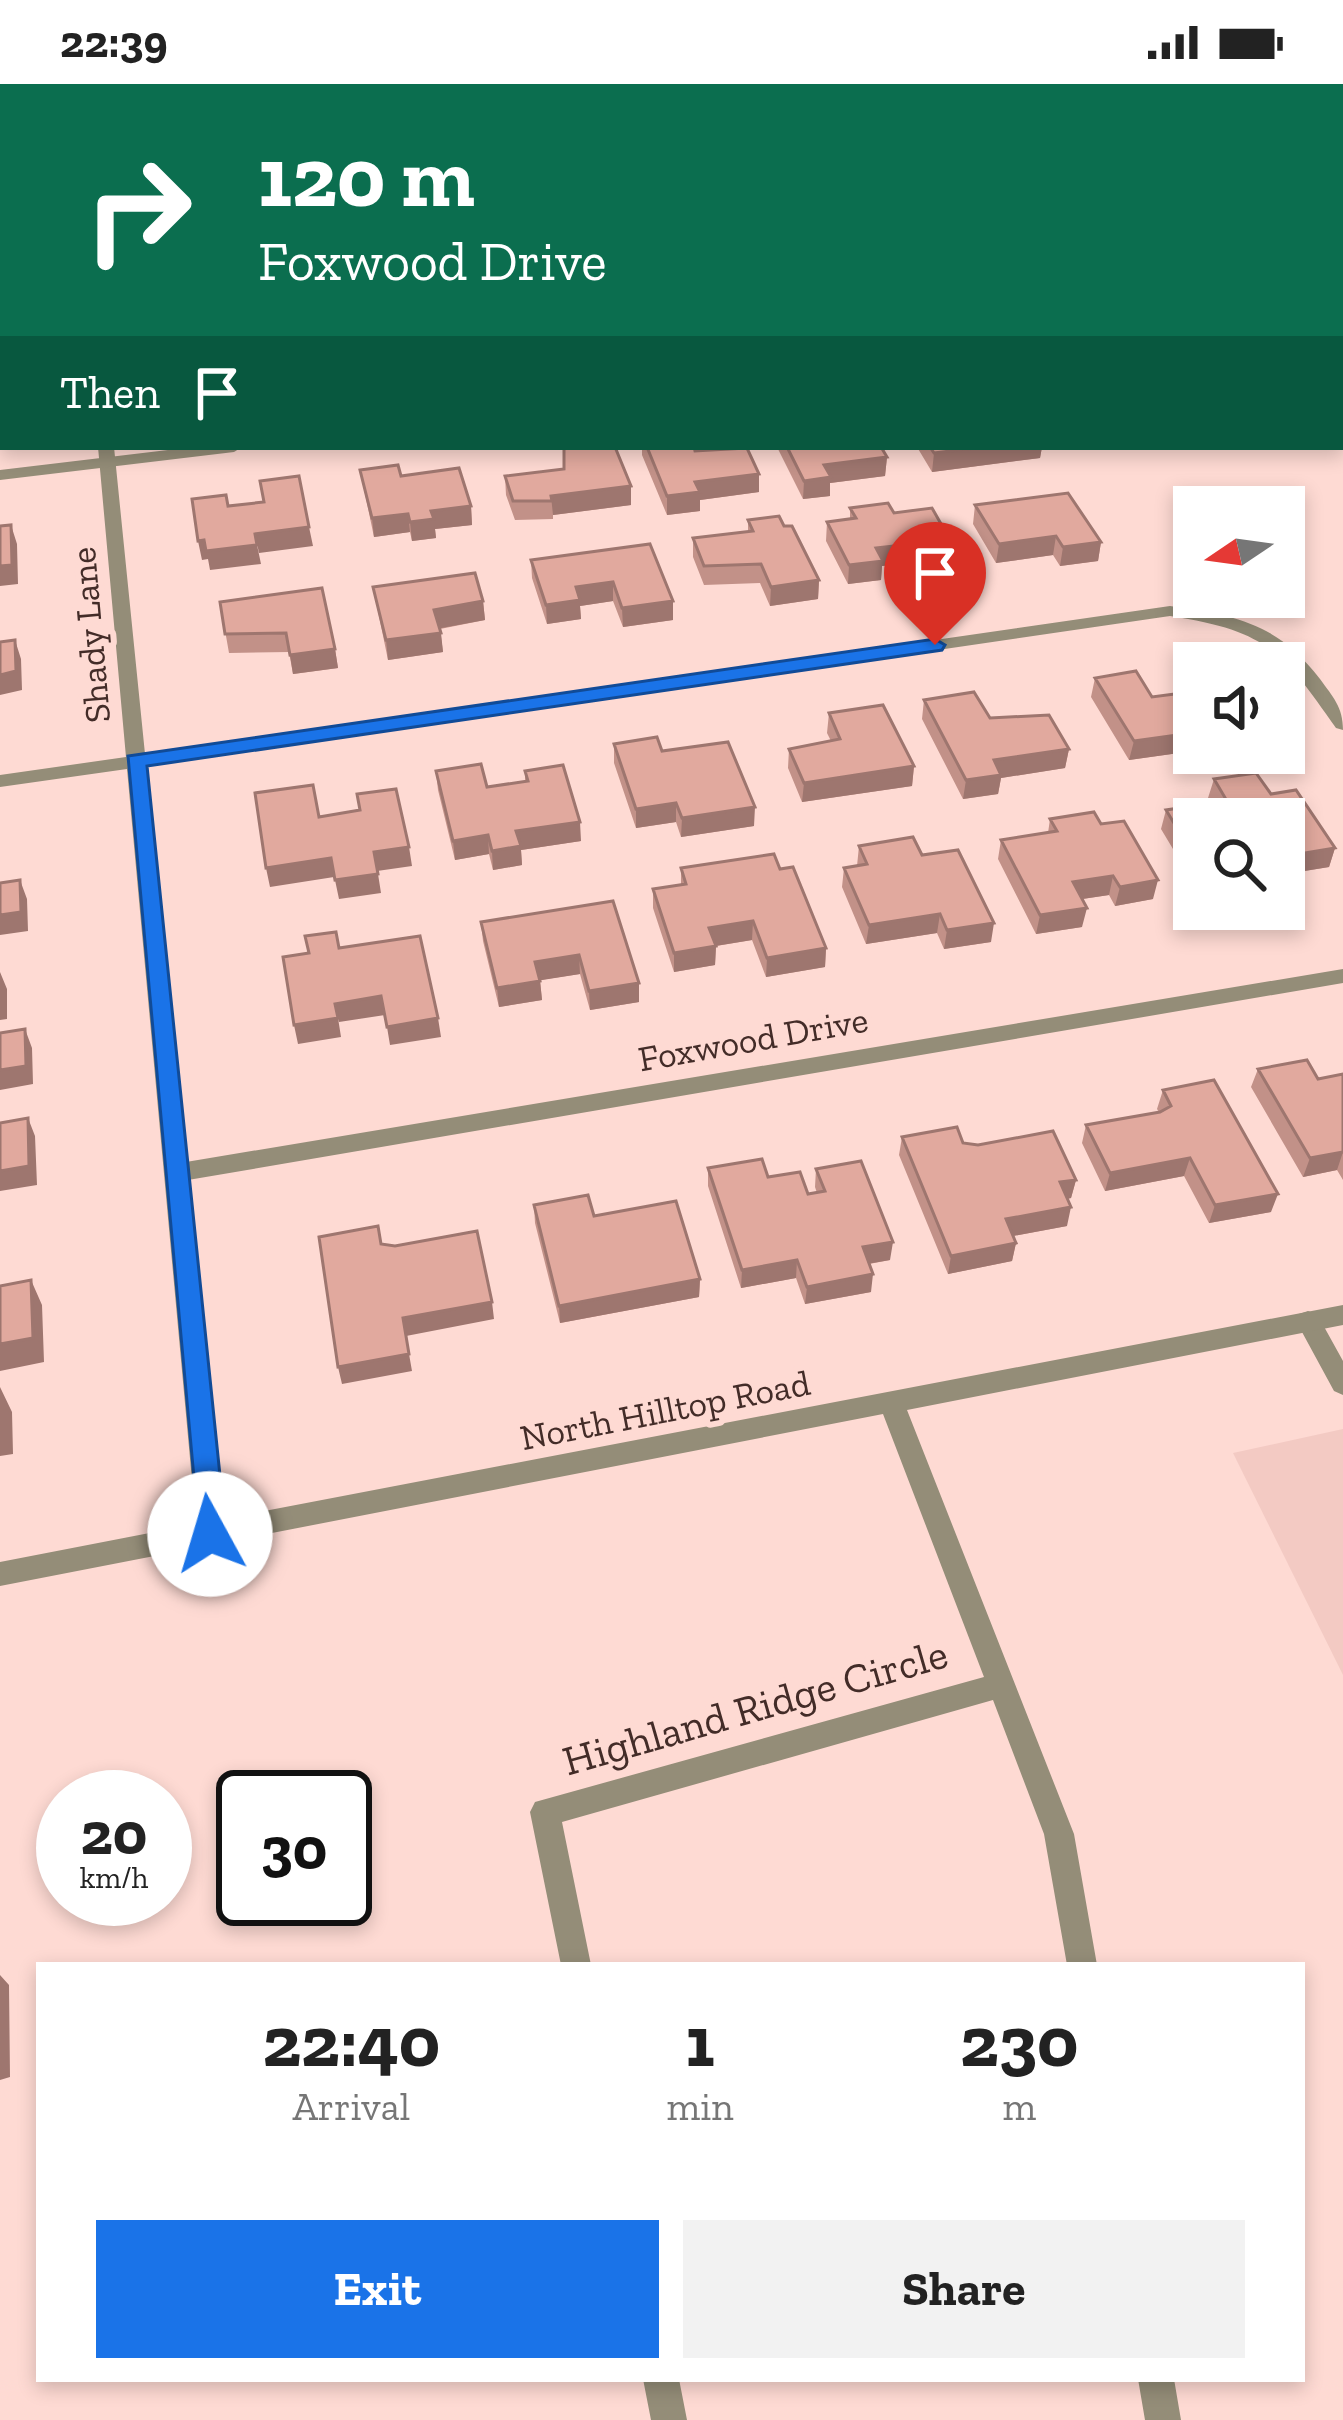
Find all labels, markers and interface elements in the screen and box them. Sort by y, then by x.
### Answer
text: 22:39 [60,15,168,69]
text: 120 m [258,127,475,228]
icon: right [60,132,216,288]
text: Foxwood Drive [258,229,607,294]
icon: arrive [184,360,250,426]
text: Then [60,366,160,420]
north arrow [1173,486,1305,618]
map controls [1173,486,1305,930]
pin [884,522,986,645]
icon: arrive [902,540,968,606]
street label: Shady Lane [61,545,119,725]
button: sound [1173,642,1305,774]
button: search [1173,798,1305,930]
street label: Foxwood Drive [635,998,871,1080]
street label: North Hilltop Road [516,1361,814,1459]
position arrow [147,1471,273,1597]
street label: Highland Ridge Circle [557,1628,953,1786]
speed limit sign: 30 [216,1770,372,1926]
text: 20 [81,1797,147,1869]
text: km/h [80,1860,148,1896]
text: 22:40 [262,1998,440,2084]
text: 1 [686,1998,715,2084]
text: 230 [960,1998,1079,2084]
text: Arrival [293,2083,410,2130]
text: min [667,2083,734,2130]
text: m [1002,2083,1036,2130]
button: Exit [96,2220,659,2358]
button: Share [683,2220,1245,2358]

